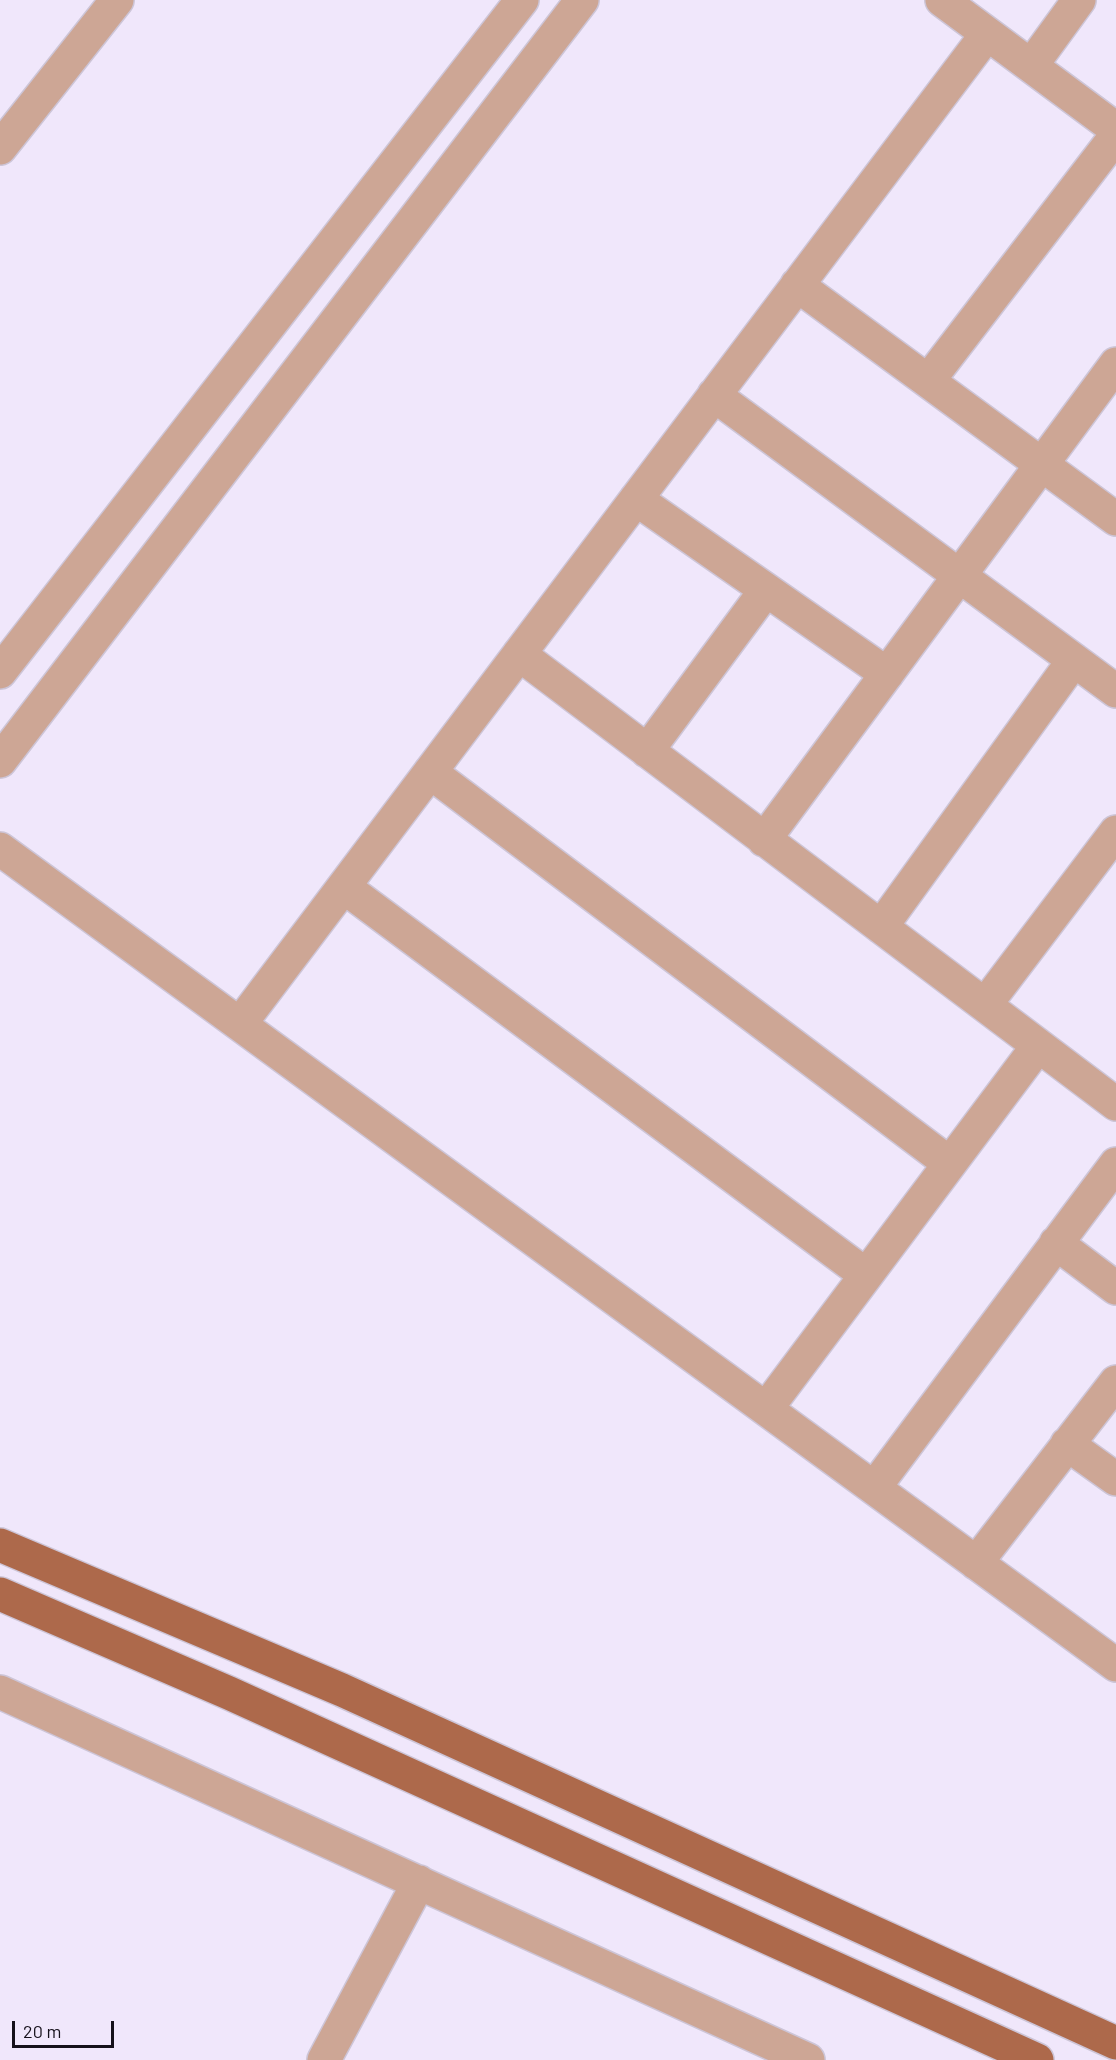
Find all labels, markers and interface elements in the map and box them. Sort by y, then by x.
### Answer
scale bar [15,2009,117,2047]
text: 20 m [23,2020,61,2042]

